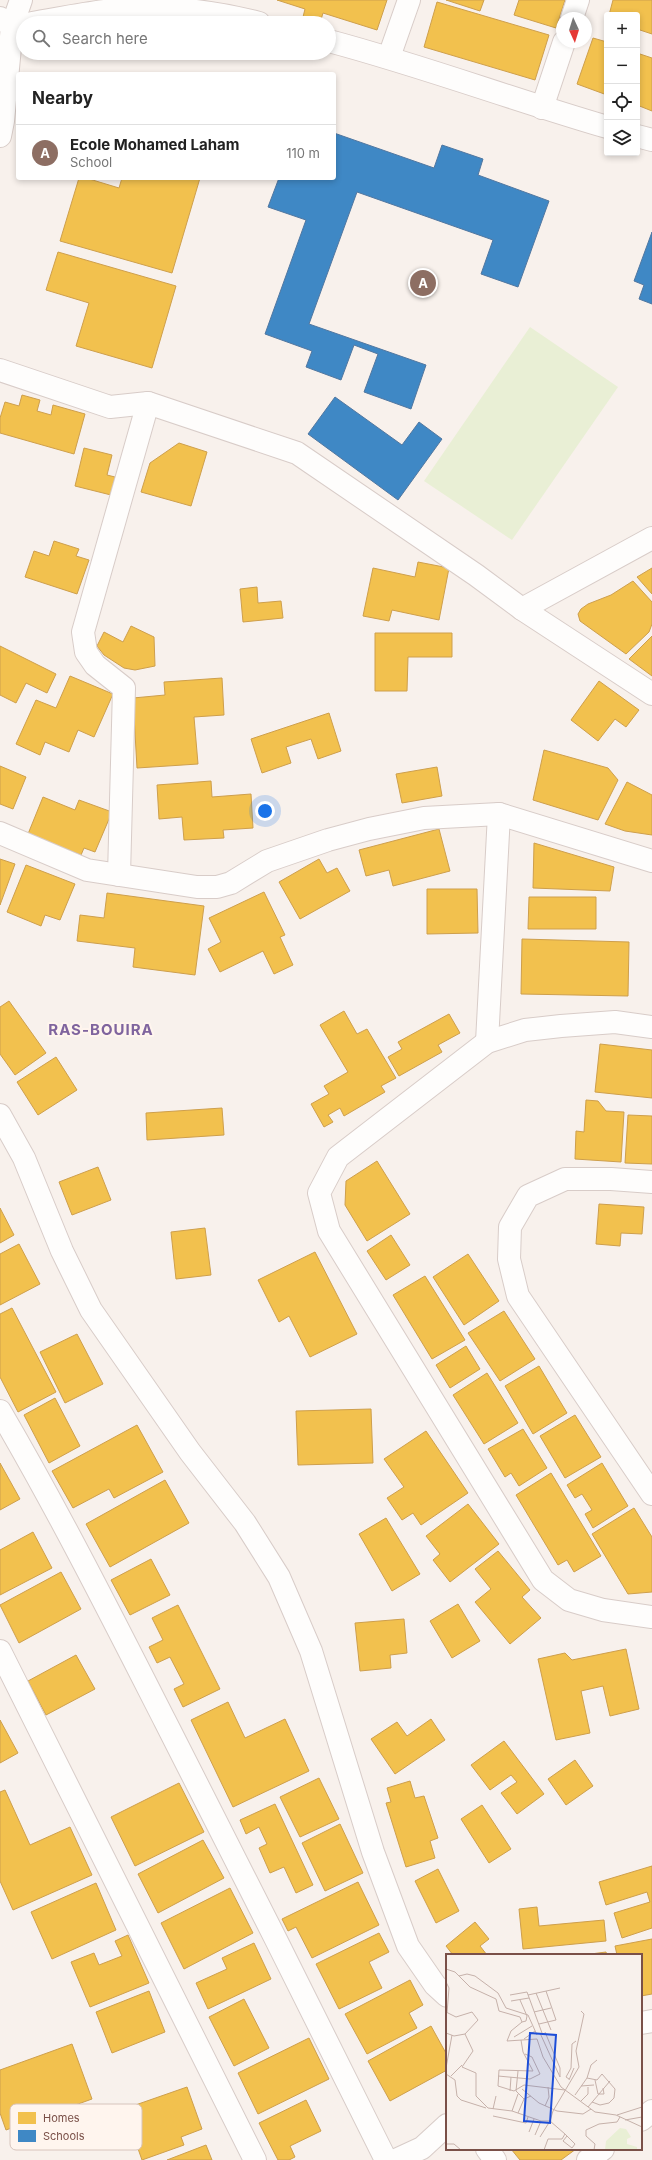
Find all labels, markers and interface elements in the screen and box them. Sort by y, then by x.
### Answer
north arrow [556,12,592,48]
map controls [604,12,640,156]
button: + [604,12,640,48]
search box [16,16,336,60]
icon: search [30,27,52,49]
text: Search here [62,29,148,48]
button: − [604,48,640,84]
button: locate [604,84,640,120]
text: Nearby [32,88,93,108]
button: layers [604,120,640,156]
text: Ecole Mohamed Laham [70,135,239,154]
text: A [40,145,50,161]
text: 110 m [286,145,320,161]
text: School [70,154,112,170]
pin: A [410,268,436,298]
your location [255,801,275,821]
district label: RAS-BOUIRA [48,1020,154,1039]
inset map [446,1954,642,2150]
legend [10,2104,142,2150]
text: Homes [43,2111,80,2125]
text: Schools [43,2129,85,2143]

